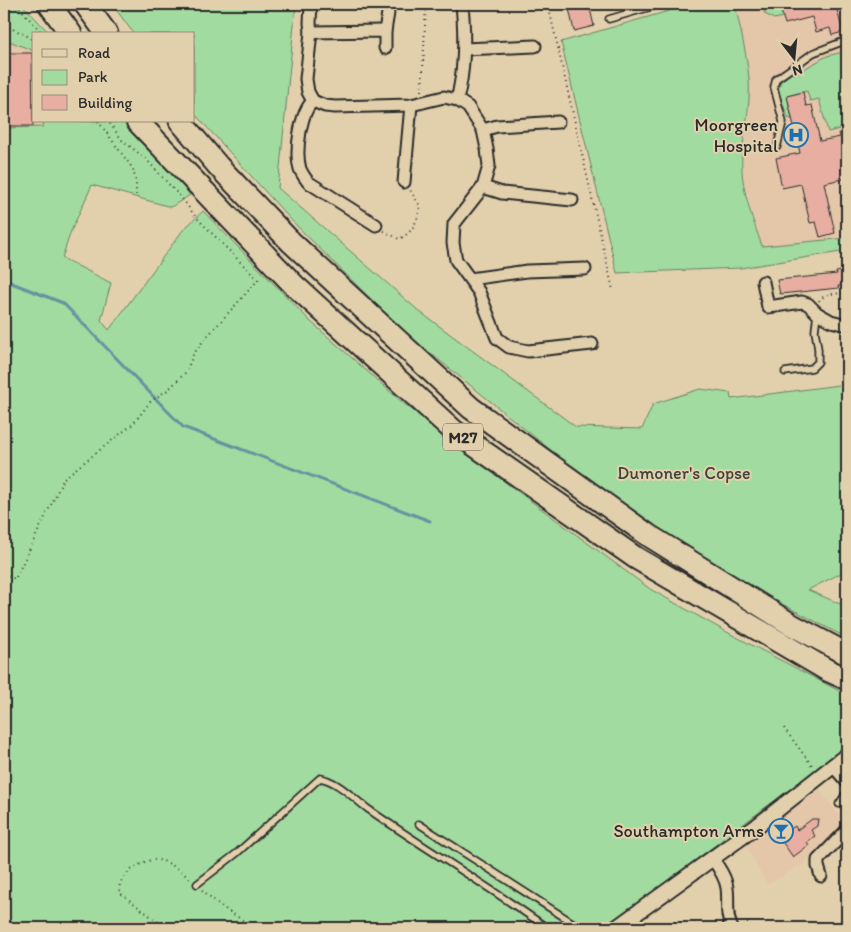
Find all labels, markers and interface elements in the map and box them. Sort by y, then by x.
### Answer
legend [32,32,195,122]
north arrow [768,32,818,82]
text: Road [78,44,111,62]
text: N [791,61,804,79]
text: Park [78,68,108,86]
text: Building [78,94,132,112]
place label: Moorgreen Hospital [695,114,778,157]
hospital icon: Moorgreen Hospital [783,122,809,148]
road number: M27 [443,424,483,451]
park label: Dumoner's Copse [617,462,751,484]
bar icon: Southampton Arms [768,818,794,844]
place label: Southampton Arms [613,820,764,842]

